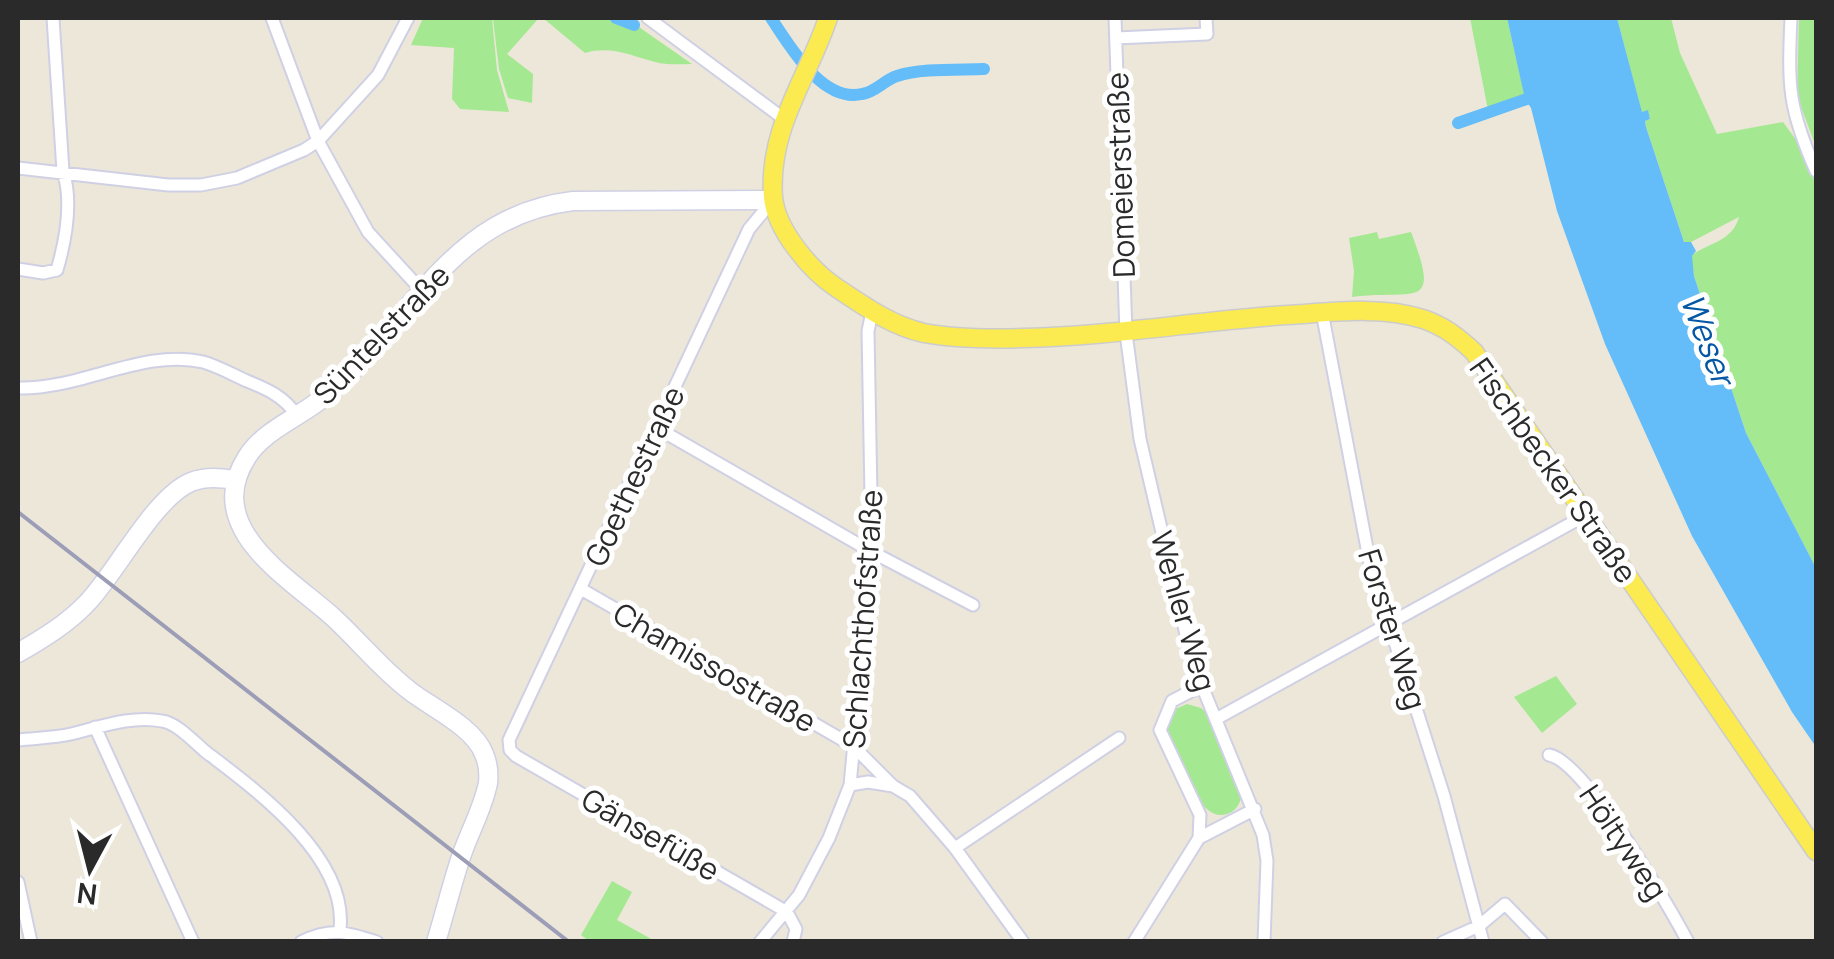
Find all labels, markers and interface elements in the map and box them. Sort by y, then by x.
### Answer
street label: Domeierstraße [1096,72,1144,278]
street label: Süntelstraße [304,255,458,413]
water label: Weser [1671,287,1747,395]
street label: Fischbecker Straße [1461,349,1647,591]
street label: Goethestraße [574,379,694,573]
street label: Schlachthofstraße [833,488,891,750]
street label: Wehler Weg [1142,526,1226,696]
street label: Forster Weg [1349,544,1437,714]
street label: Chamissostraße [606,592,824,742]
street label: Höltyweg [1571,776,1677,908]
street label: Gänsefüße [575,778,727,890]
north arrow [40,819,140,919]
text: N [75,875,99,915]

